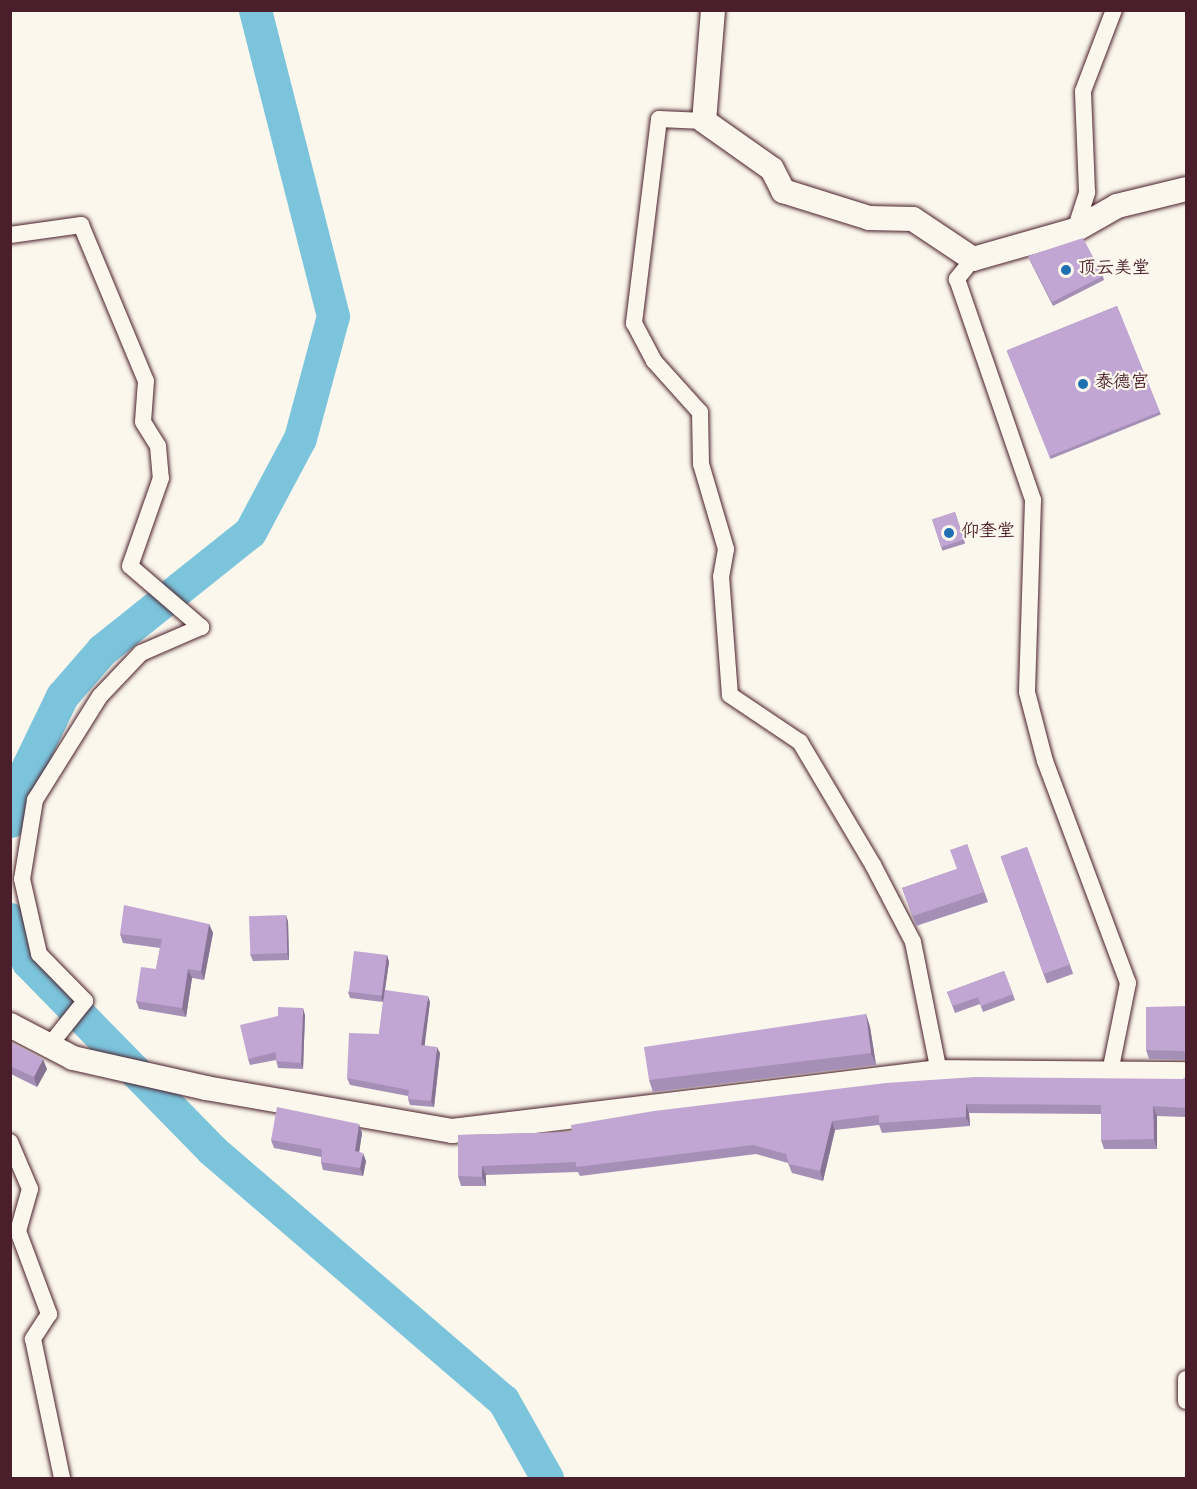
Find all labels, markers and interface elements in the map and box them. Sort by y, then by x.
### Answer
place label: 顶云美堂 [1078,259,1150,281]
marker: 顶云美堂 [1059,263,1073,277]
place label: 泰德宫 [1095,373,1149,395]
marker: 泰德宫 [1076,377,1090,391]
place label: 仰奎堂 [961,522,1015,544]
marker: 仰奎堂 [942,526,956,540]

